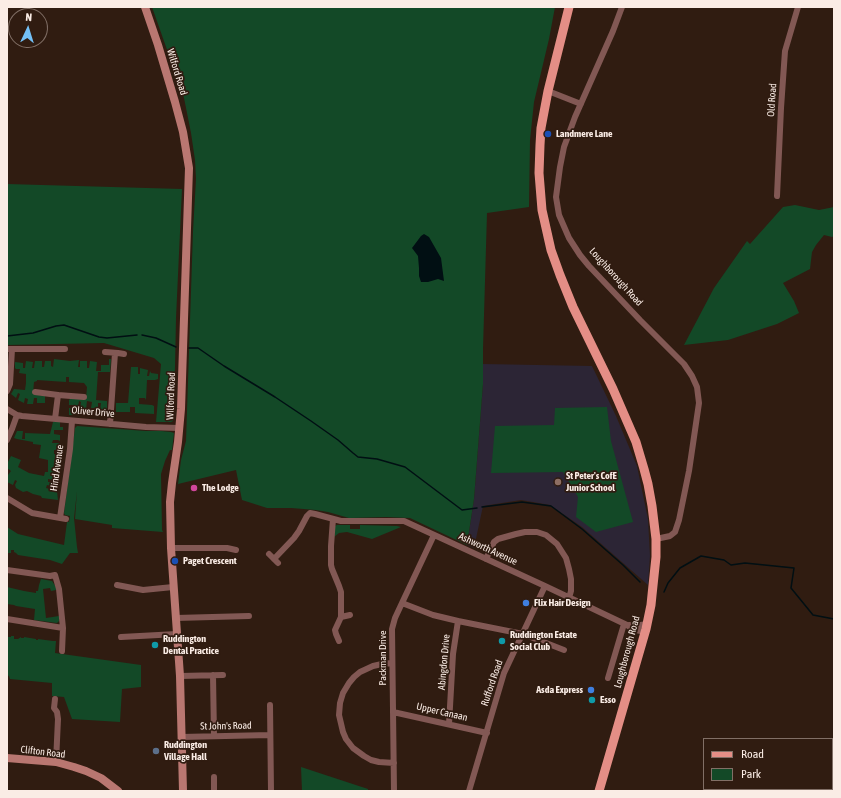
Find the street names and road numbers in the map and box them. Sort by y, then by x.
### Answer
street label: Wilford Road [164,47,190,97]
street label: Old Road [765,83,779,117]
street label: Loughborough Road [587,245,645,309]
street label: Wilford Road [164,372,178,420]
street label: Oliver Drive [71,404,115,420]
street label: Hind Avenue [48,444,66,492]
street label: Ashworth Avenue [457,530,519,568]
street label: Loughborough Road [612,615,642,689]
street label: Packman Drive [377,631,389,685]
street label: Abingdon Drive [436,634,452,690]
street label: Rufford Road [478,658,506,708]
street label: Upper Canaan [415,700,469,724]
street label: St John's Road [200,720,252,732]
street label: Clifton Road [20,743,66,761]

